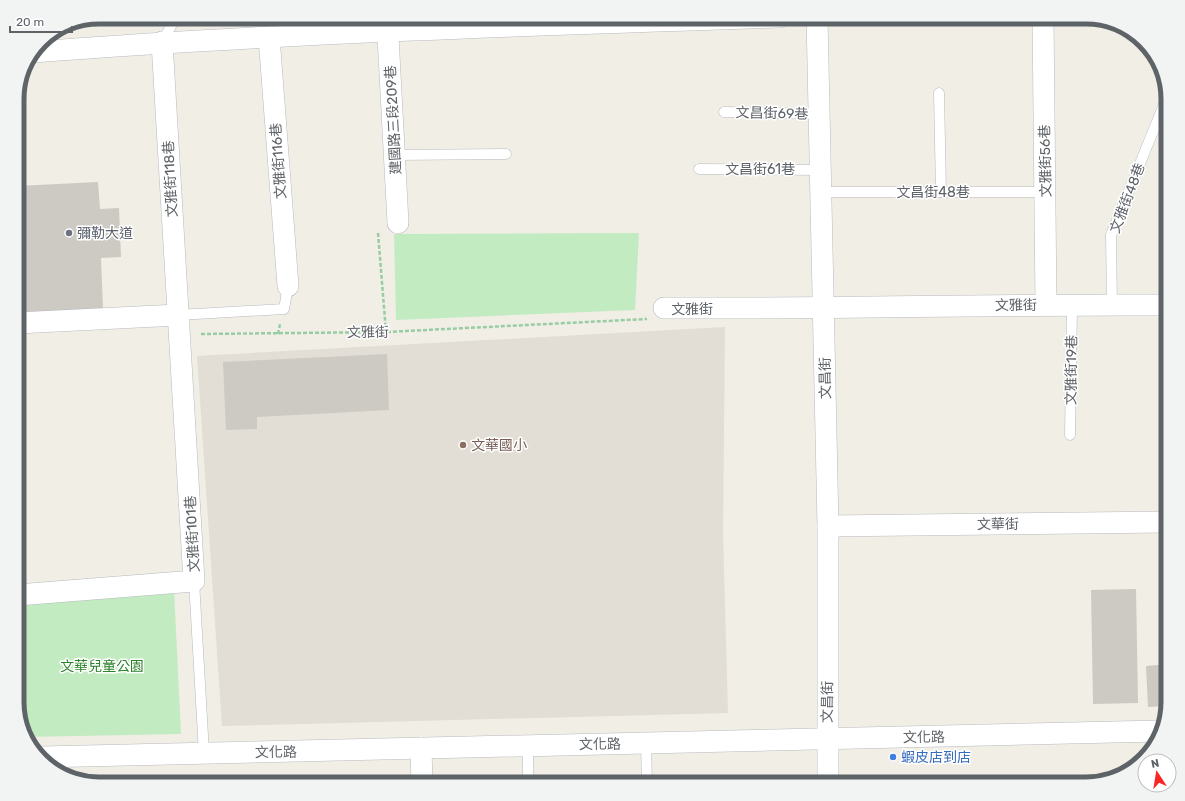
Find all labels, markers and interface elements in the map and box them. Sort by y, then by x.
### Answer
scale bar [10,8,72,34]
text: 20 m [16,15,44,29]
street label: 建國路三段209巷 [382,65,405,175]
street label: 文昌街69巷 [735,104,809,123]
street label: 文雅街116巷 [267,122,290,200]
street label: 文雅街56巷 [1036,124,1055,198]
street label: 文雅街118巷 [160,140,181,218]
street label: 文昌街61巷 [725,161,795,178]
street label: 文雅街48巷 [1106,161,1149,236]
street label: 文昌街48巷 [896,184,970,201]
place label: 彌勒大道 [77,225,133,242]
marker: 彌勒大道 [64,228,74,238]
street label: 文雅街 [995,297,1037,314]
street label: 文雅街 [671,301,713,318]
street label: 文雅街 [347,324,389,341]
street label: 文雅街19巷 [1062,335,1081,405]
street label: 文昌街 [817,357,834,399]
place label: 文華國小 [471,437,527,454]
marker: 文華國小 [458,440,468,450]
street label: 文雅街101巷 [182,495,203,573]
street label: 文華街 [977,516,1019,533]
park label: 文華兒童公園 [60,658,144,675]
street label: 文昌街 [819,681,836,723]
street label: 文化路 [903,729,945,746]
street label: 文化路 [579,736,621,753]
street label: 文化路 [255,744,297,761]
place label: 蝦皮店到店 [901,749,971,766]
marker: 蝦皮店到店 [888,752,898,762]
north arrow [1137,753,1177,793]
text: N [1150,757,1160,771]

